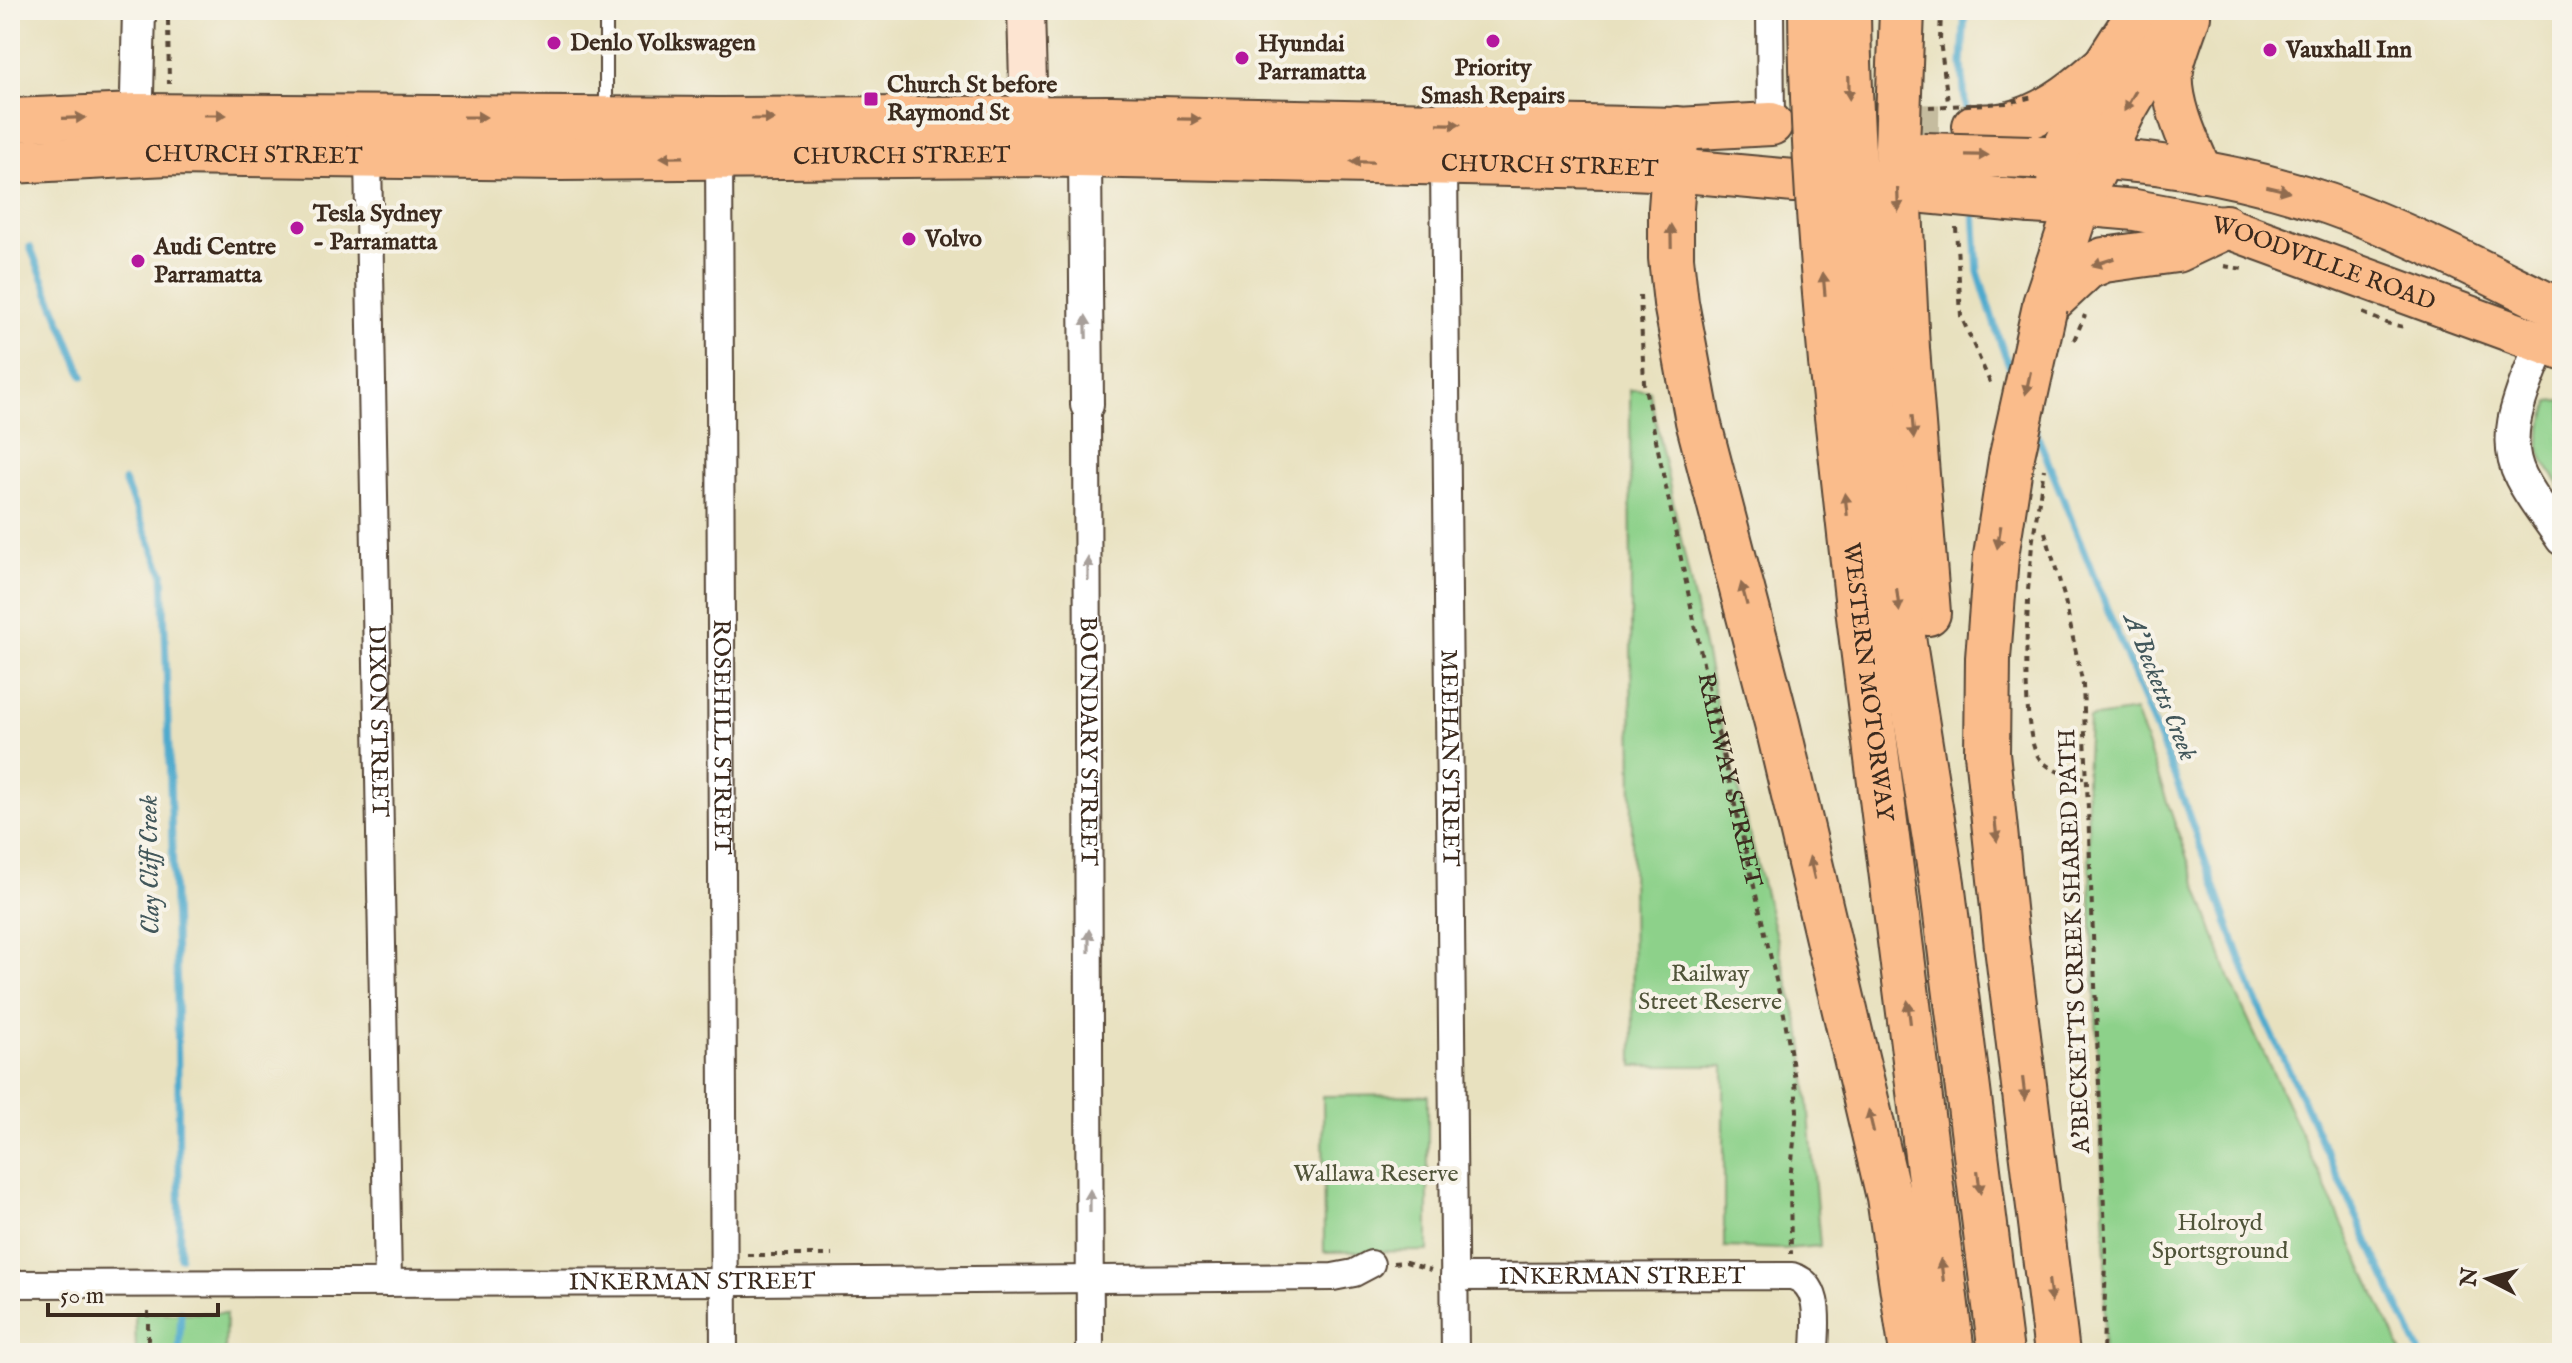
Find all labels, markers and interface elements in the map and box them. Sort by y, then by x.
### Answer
place label: Denlo Volkswagen [570,28,756,59]
place label: Hyundai Parramatta [1258,29,1366,88]
marker: Priority Smash Repairs [1484,32,1502,50]
marker: Denlo Volkswagen [545,34,563,52]
place label: Vauxhall Inn [2285,35,2412,66]
marker: Vauxhall Inn [2261,41,2279,59]
marker: Hyundai Parramatta [1233,49,1251,67]
place label: Priority Smash Repairs [1421,53,1565,112]
place label: Church St before Raymond St [887,70,1057,129]
one-way arrow [1843,76,1855,101]
marker: Church St before Raymond St [862,90,880,108]
one-way arrow [2123,90,2137,113]
one-way arrow [203,109,228,121]
one-way arrow [62,111,87,124]
one-way arrow [463,111,488,123]
one-way arrow [751,113,776,125]
one-way arrow [1177,113,1202,125]
one-way arrow [1437,118,1462,130]
street label: CHURCH STREET [144,138,363,172]
street label: CHURCH STREET [793,140,1011,172]
street label: CHURCH STREET [1441,148,1660,185]
one-way arrow [1965,149,1990,162]
one-way arrow [659,151,684,163]
one-way arrow [1349,156,1374,168]
one-way arrow [2265,183,2290,196]
one-way arrow [1892,188,1905,213]
place label: Tesla Sydney - Parramatta [312,199,443,258]
street label: WOODVILLE ROAD [2210,209,2440,318]
marker: Tesla Sydney - Parramatta [288,219,306,237]
one-way arrow [1665,223,1677,248]
place label: Volvo [924,224,982,255]
marker: Volvo [900,230,918,248]
place label: Audi Centre Parramatta [153,232,276,291]
marker: Audi Centre Parramatta [129,252,147,270]
one-way arrow [2091,256,2115,268]
one-way arrow [1817,271,1830,296]
one-way arrow [1080,314,1093,339]
one-way arrow [2021,370,2034,395]
one-way arrow [1907,415,1920,440]
one-way arrow [1840,491,1853,516]
one-way arrow [1992,525,2004,550]
street label: WESTERN MOTORWAY [1835,541,1900,825]
one-way arrow [1082,556,1094,581]
one-way arrow [1737,582,1749,607]
one-way arrow [1891,588,1904,613]
water label: A'Becketts Creek [2114,606,2205,766]
street label: BOUNDARY STREET [1072,616,1104,866]
street label: ROSEHILL STREET [705,619,737,855]
street label: DIXON STREET [361,624,395,818]
street label: MEEHAN STREET [1433,649,1466,867]
street label: RAILWAY STREET [1690,670,1769,891]
street label: A'BECKETTS CREEK SHARED PATH [2052,728,2098,1155]
water label: Clay Cliff Creek [132,794,168,935]
one-way arrow [1989,818,2002,843]
one-way arrow [1805,855,1817,880]
one-way arrow [1083,928,1095,953]
park label: Railway Street Reserve [1638,959,1782,1018]
one-way arrow [1902,999,1915,1024]
one-way arrow [2018,1077,2031,1102]
one-way arrow [1865,1109,1877,1134]
park label: Wallawa Reserve [1293,1159,1459,1190]
one-way arrow [1973,1170,1986,1195]
one-way arrow [1084,1188,1096,1213]
park label: Holroyd Sportsground [2152,1208,2288,1267]
north arrow [2448,1239,2528,1319]
one-way arrow [1935,1257,1948,1282]
street label: INKERMAN STREET [1499,1261,1746,1292]
street label: INKERMAN STREET [569,1266,816,1298]
text: N [2455,1266,2485,1289]
scale bar [48,1267,218,1317]
one-way arrow [2044,1279,2057,1304]
text: 50 m [60,1281,104,1312]

